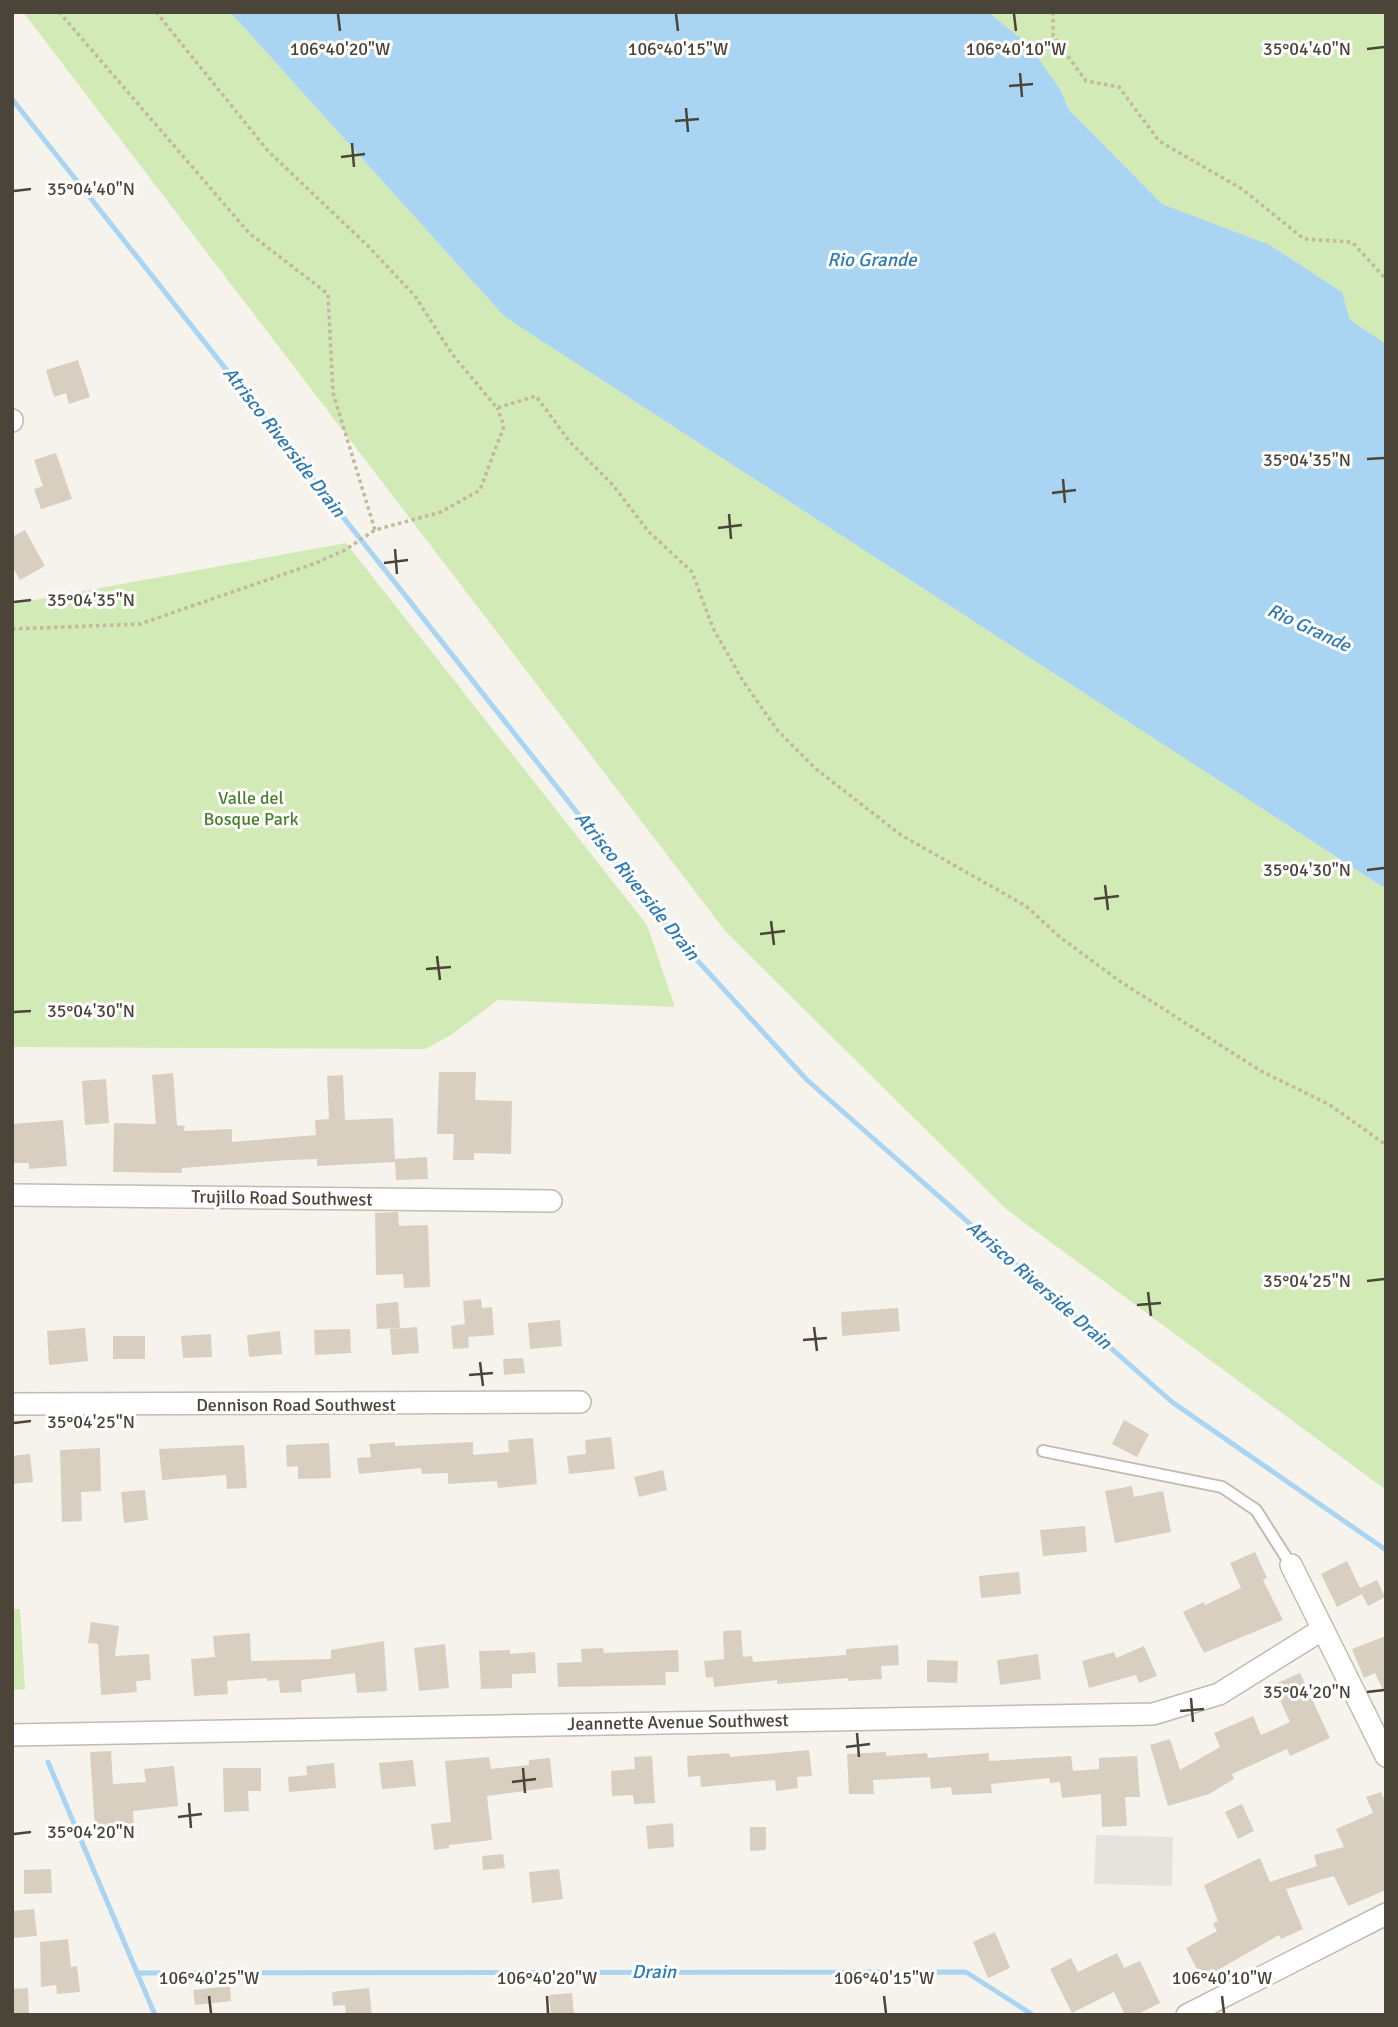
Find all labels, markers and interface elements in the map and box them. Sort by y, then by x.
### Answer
text: 106°40'20"W [290,38,390,60]
text: 106°40'15"W [628,38,728,60]
text: 106°40'10"W [966,38,1066,60]
text: 35°04'40"N [1263,38,1351,60]
text: 35°04'40"N [47,178,135,200]
water label: Rio Grande [827,248,918,272]
water label: Atrisco Riverside Drain [218,362,351,523]
text: 35°04'35"N [1263,449,1351,471]
text: 35°04'35"N [47,589,135,611]
water label: Rio Grande [1263,598,1356,658]
park label: Valle del Bosque Park [203,787,299,830]
water label: Atrisco Riverside Drain [570,807,705,966]
text: 35°04'30"N [1263,859,1351,881]
text: 35°04'30"N [47,1000,135,1022]
street label: Trujillo Road Southwest [191,1185,373,1211]
water label: Atrisco Riverside Drain [962,1215,1117,1355]
text: 35°04'25"N [1263,1270,1351,1292]
street label: Dennison Road Southwest [196,1394,396,1416]
text: 35°04'25"N [47,1411,135,1433]
text: 35°04'20"N [1263,1681,1351,1703]
street label: Jeannette Avenue Southwest [567,1709,789,1735]
text: 35°04'20"N [47,1821,135,1843]
water label: Drain [632,1960,677,1984]
text: 106°40'25"W [159,1967,259,1989]
text: 106°40'20"W [497,1967,597,1989]
text: 106°40'15"W [834,1967,934,1989]
text: 106°40'10"W [1172,1967,1272,1989]

